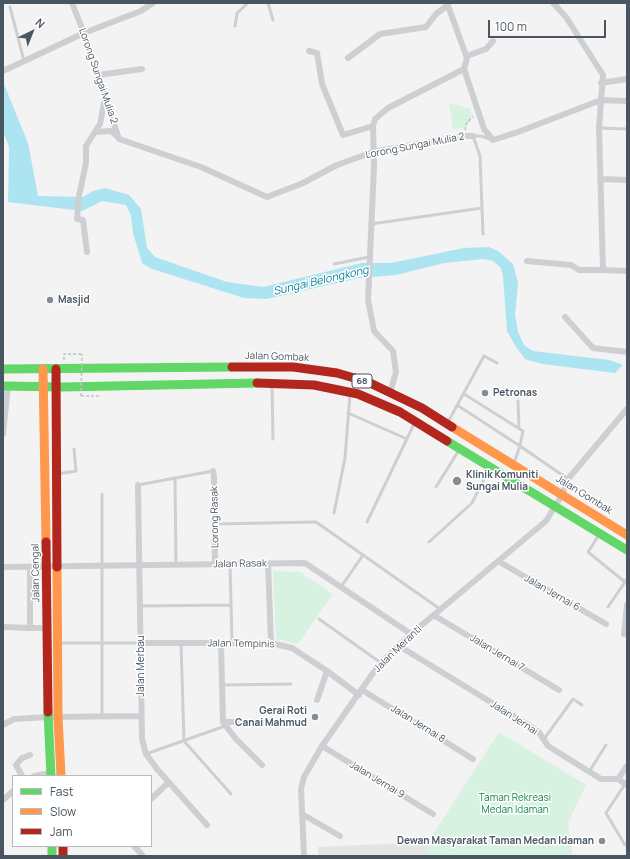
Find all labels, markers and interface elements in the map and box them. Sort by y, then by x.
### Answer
north arrow [12,12,52,52]
scale bar [490,12,608,38]
text: N [33,15,49,31]
text: 100 m [495,18,527,35]
street label: Lorong Sungai Mulia 2 [76,27,120,125]
street label: Lorong Sungai Mulia 2 [365,131,465,161]
water label: Sungai Belongkong [272,264,370,298]
place label: Masjid [58,294,90,306]
marker: Masjid [45,295,55,305]
street label: Jalan Gombak [245,350,309,364]
road number: 68 [352,374,372,388]
place label: Petronas [493,387,537,399]
marker: Petronas [480,388,490,398]
place label: Klinik Komuniti Sungai Mulia [466,469,538,492]
street label: Jalan Gombak [554,473,614,517]
marker: Klinik Komuniti Sungai Mulia [451,475,463,487]
street label: Lorong Rasak [208,486,222,548]
street label: Jalan Cengal [29,544,43,602]
street label: Jalan Rasak [213,558,267,570]
street label: Jalan Jernai 6 [522,572,582,614]
street label: Jalan Meranti [372,623,424,675]
street label: Jalan Jernai 7 [468,632,526,674]
street label: Jalan Merbau [135,635,147,697]
street label: Jalan Tempinis [207,637,275,651]
street label: Jalan Jernai [488,698,540,738]
street label: Jalan Jernai 8 [389,703,447,745]
place label: Gerai Roti Canai Mahmud [235,705,307,728]
marker: Gerai Roti Canai Mahmud [310,712,320,722]
street label: Jalan Jernai 9 [347,759,407,801]
legend [12,775,152,847]
text: Fast [50,783,74,800]
park label: Taman Rekreasi Medan Idaman [479,792,551,816]
text: Slow [50,803,76,820]
text: Jam [50,823,72,840]
place label: Dewan Masyarakat Taman Medan Idaman [397,835,594,847]
marker: Dewan Masyarakat Taman Medan Idaman [597,836,607,846]

